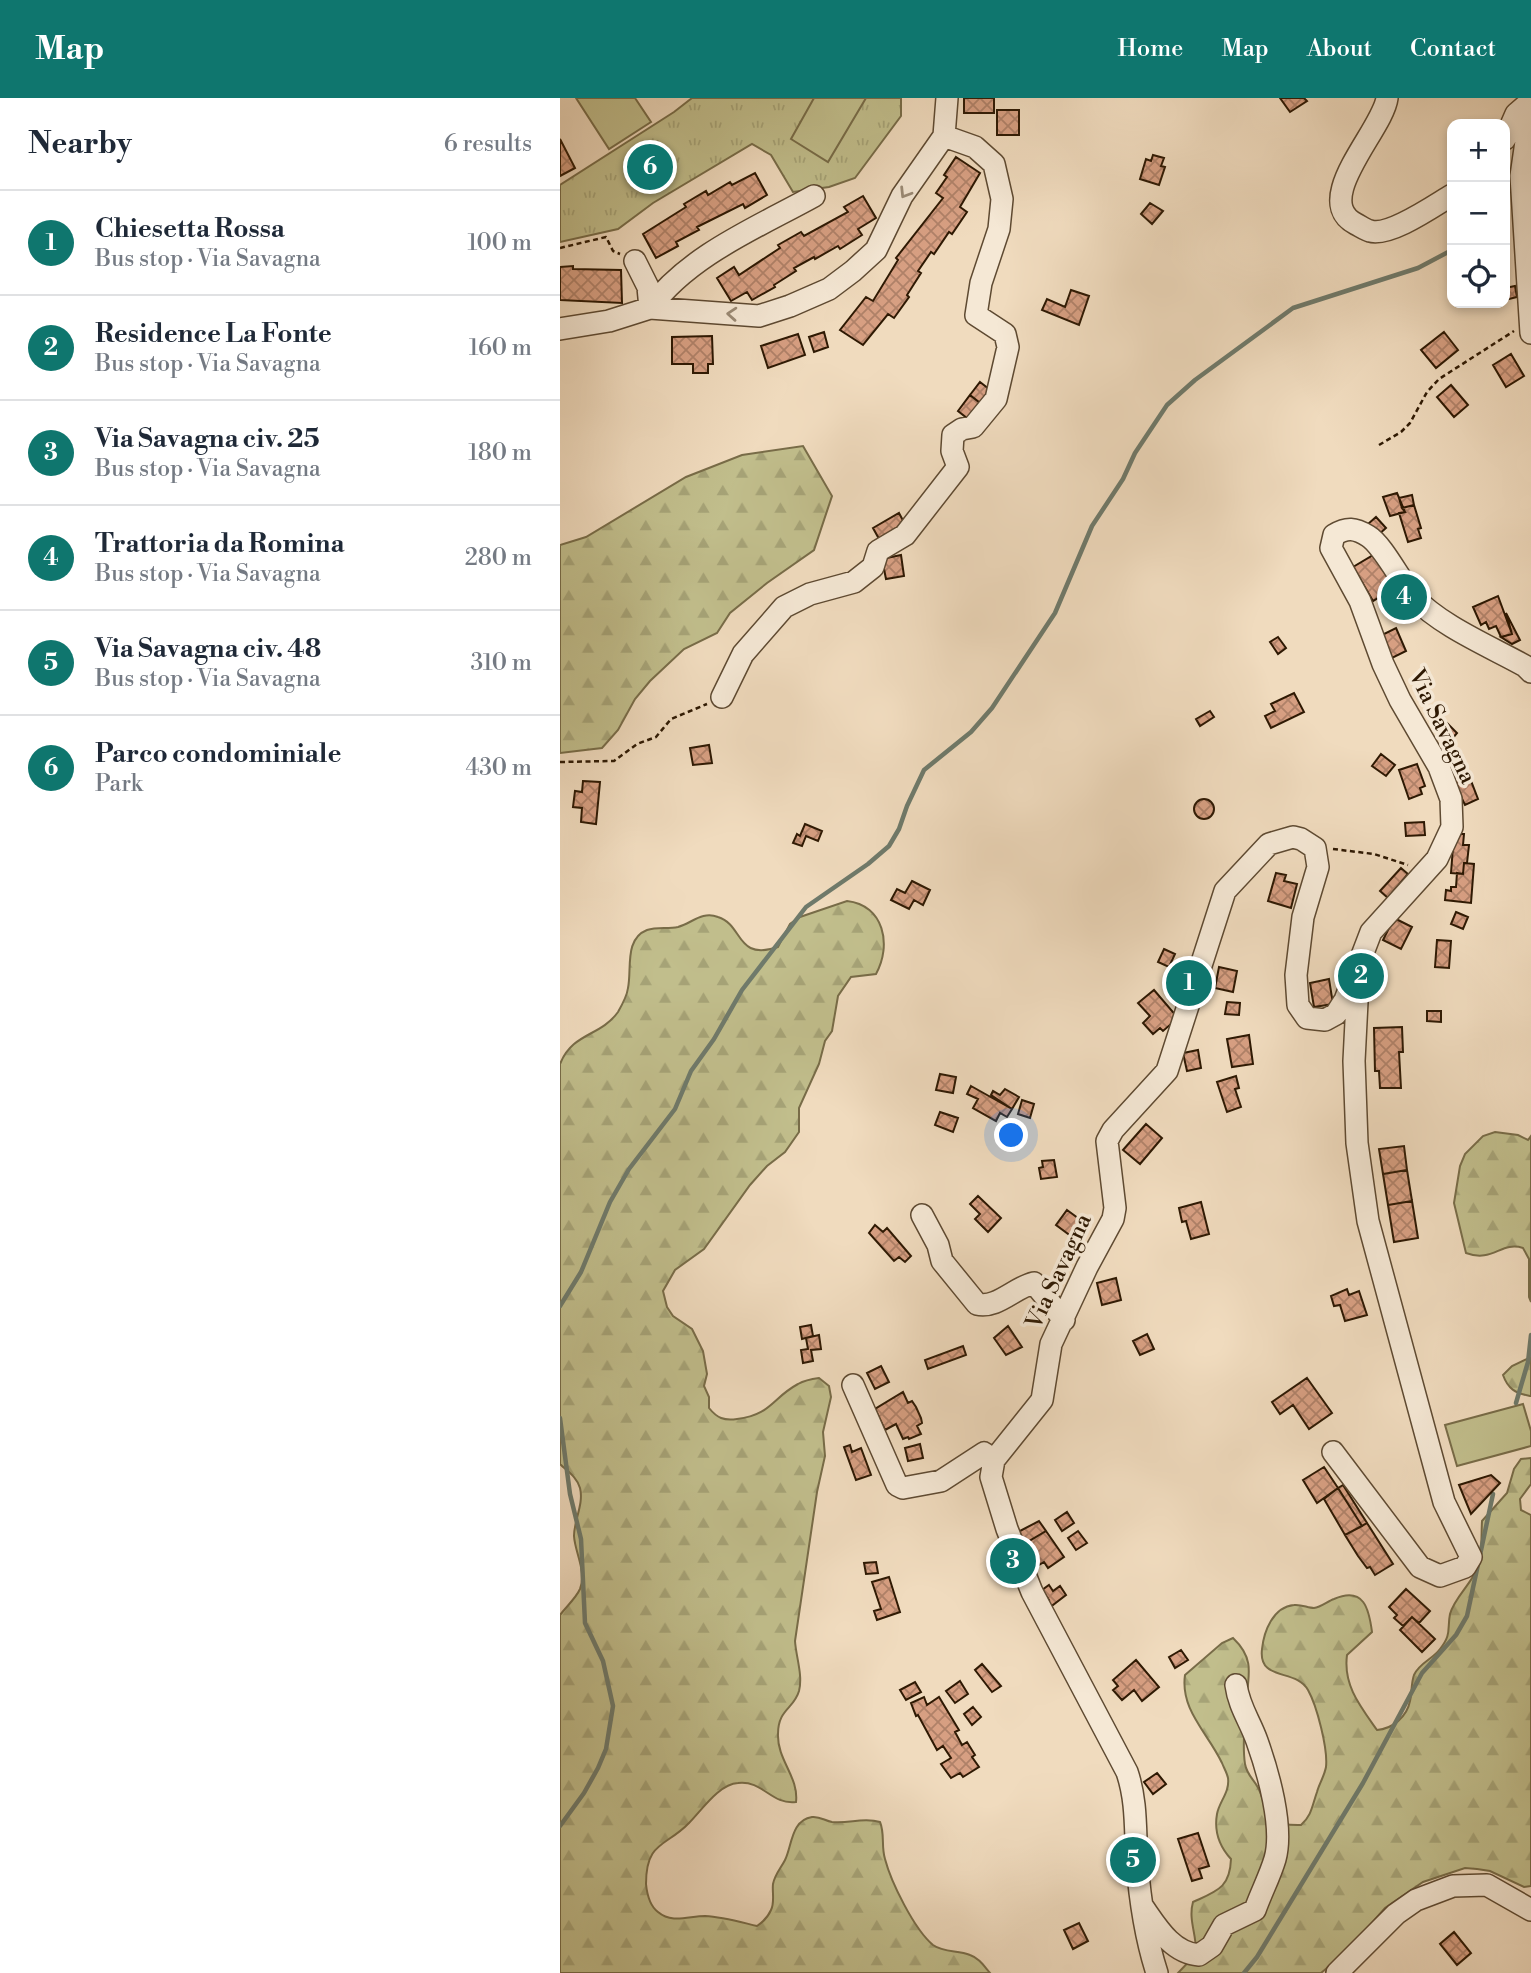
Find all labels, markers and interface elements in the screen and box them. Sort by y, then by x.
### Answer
text: Map [35,29,104,70]
text: Home [1118,34,1183,64]
text: Map [1221,34,1269,64]
text: About [1307,34,1372,64]
text: Contact [1410,34,1496,64]
map controls [1447,119,1510,308]
button: + [1447,119,1510,182]
text: Nearby [28,125,132,163]
text: 6 results [444,130,532,158]
pin: 6 [627,141,673,193]
button: − [1447,182,1510,245]
one-way arrow [901,185,914,198]
text: Chiesetta Rossa [95,213,285,245]
text: 1 [45,229,57,257]
text: 100 m [467,229,532,257]
text: Bus stop · Via Savagna [95,245,321,273]
button: locate [1447,245,1510,308]
one-way arrow [726,307,737,322]
text: Residence La Fonte [95,318,332,350]
text: 2 [44,334,58,362]
text: 160 m [469,334,532,362]
text: Bus stop · Via Savagna [95,350,321,378]
text: Via Savagna civ. 25 [95,423,320,455]
text: 3 [44,439,58,467]
text: 180 m [468,439,532,467]
text: Bus stop · Via Savagna [95,455,321,483]
text: Trattoria da Romina [95,528,344,560]
text: 4 [43,544,59,572]
text: 280 m [465,544,532,572]
text: Bus stop · Via Savagna [95,560,321,588]
pin: 4 [1381,571,1427,623]
text: Via Savagna civ. 48 [95,633,321,665]
text: 5 [44,649,58,677]
text: 310 m [471,649,532,677]
street label: Via Savagna [1402,664,1482,789]
text: Bus stop · Via Savagna [95,665,321,693]
text: Parco condominiale [95,738,341,770]
text: 6 [44,754,58,782]
text: 430 m [465,754,532,782]
text: Park [95,770,143,798]
pin: 2 [1338,950,1384,1002]
pin: 1 [1166,957,1212,1009]
your location [994,1118,1028,1152]
street label: Via Savagna [1020,1209,1098,1334]
pin: 3 [990,1535,1036,1587]
pin: 5 [1110,1834,1156,1886]

